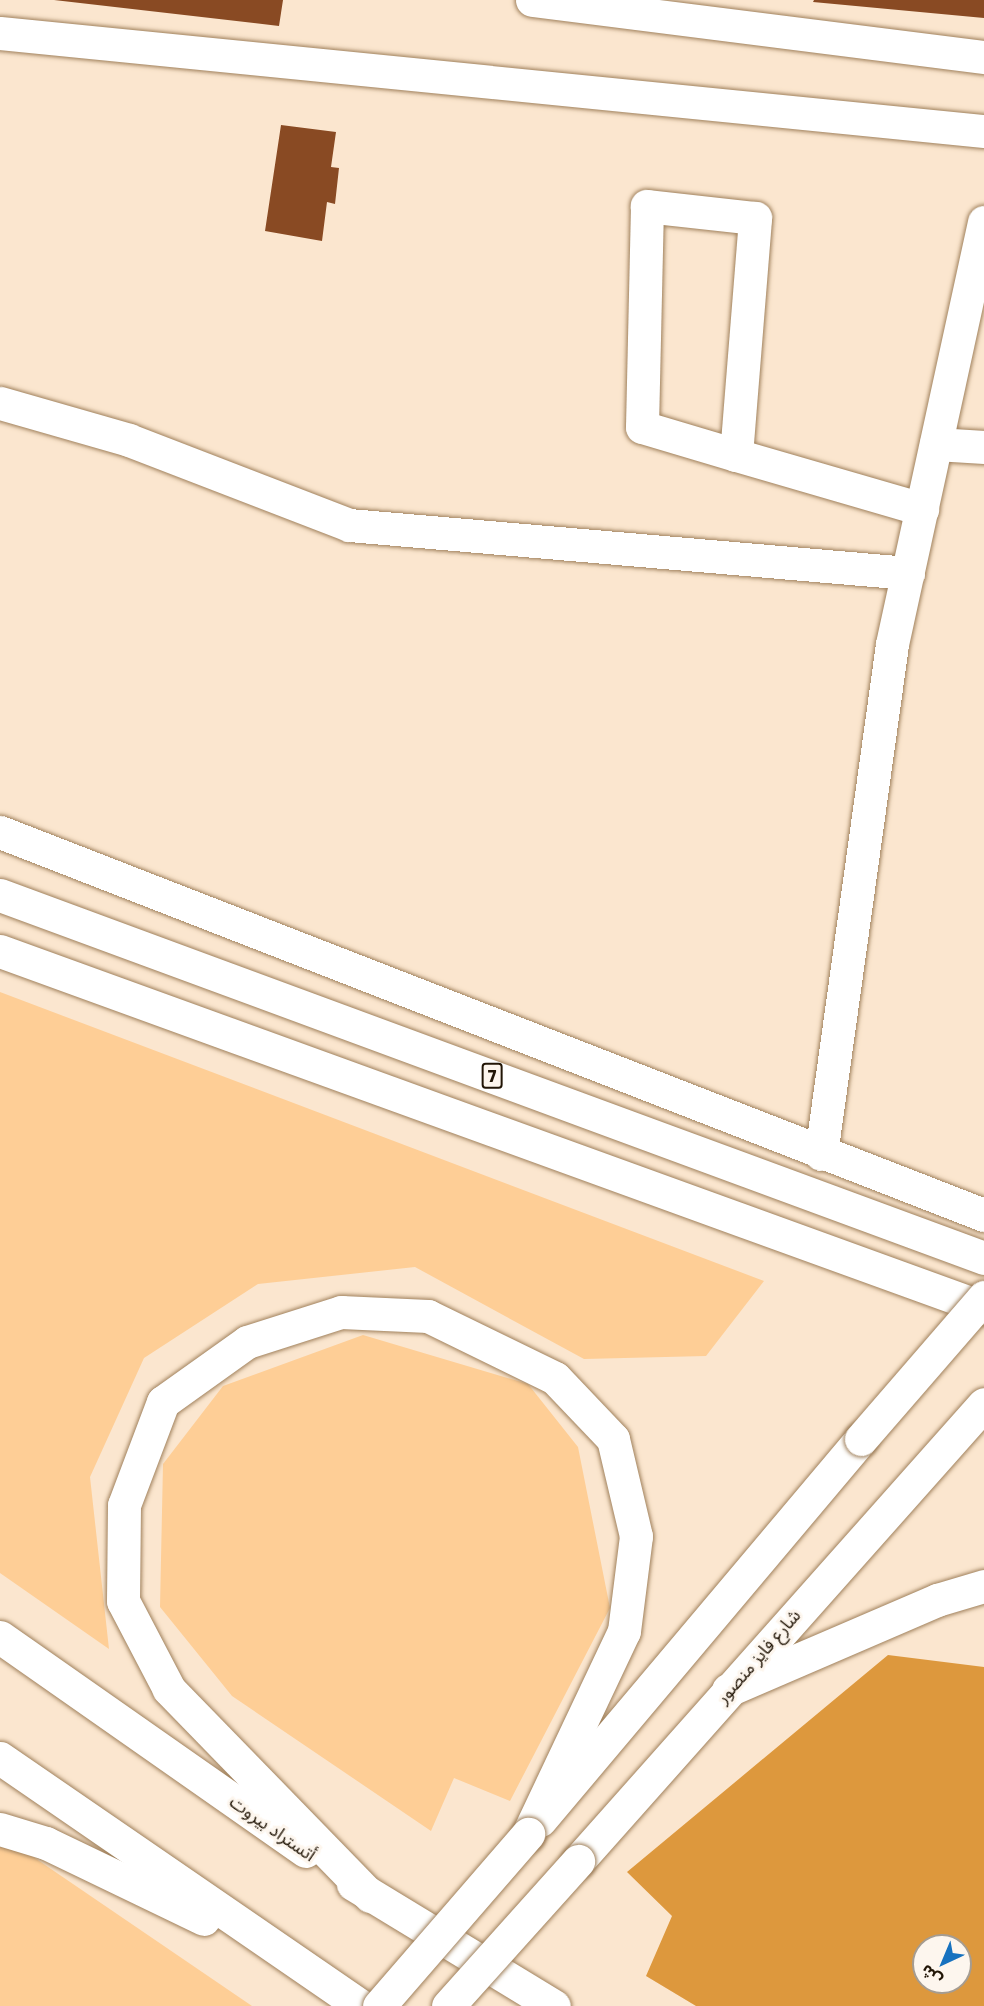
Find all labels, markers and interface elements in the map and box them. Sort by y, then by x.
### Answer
road number: 7 [482,1063,502,1089]
street label: شارع فايز منصور [711,1605,805,1707]
street label: أتستراد بيروت [226,1790,320,1866]
north arrow [912,1934,972,1994]
text: ش [916,1961,946,1990]

